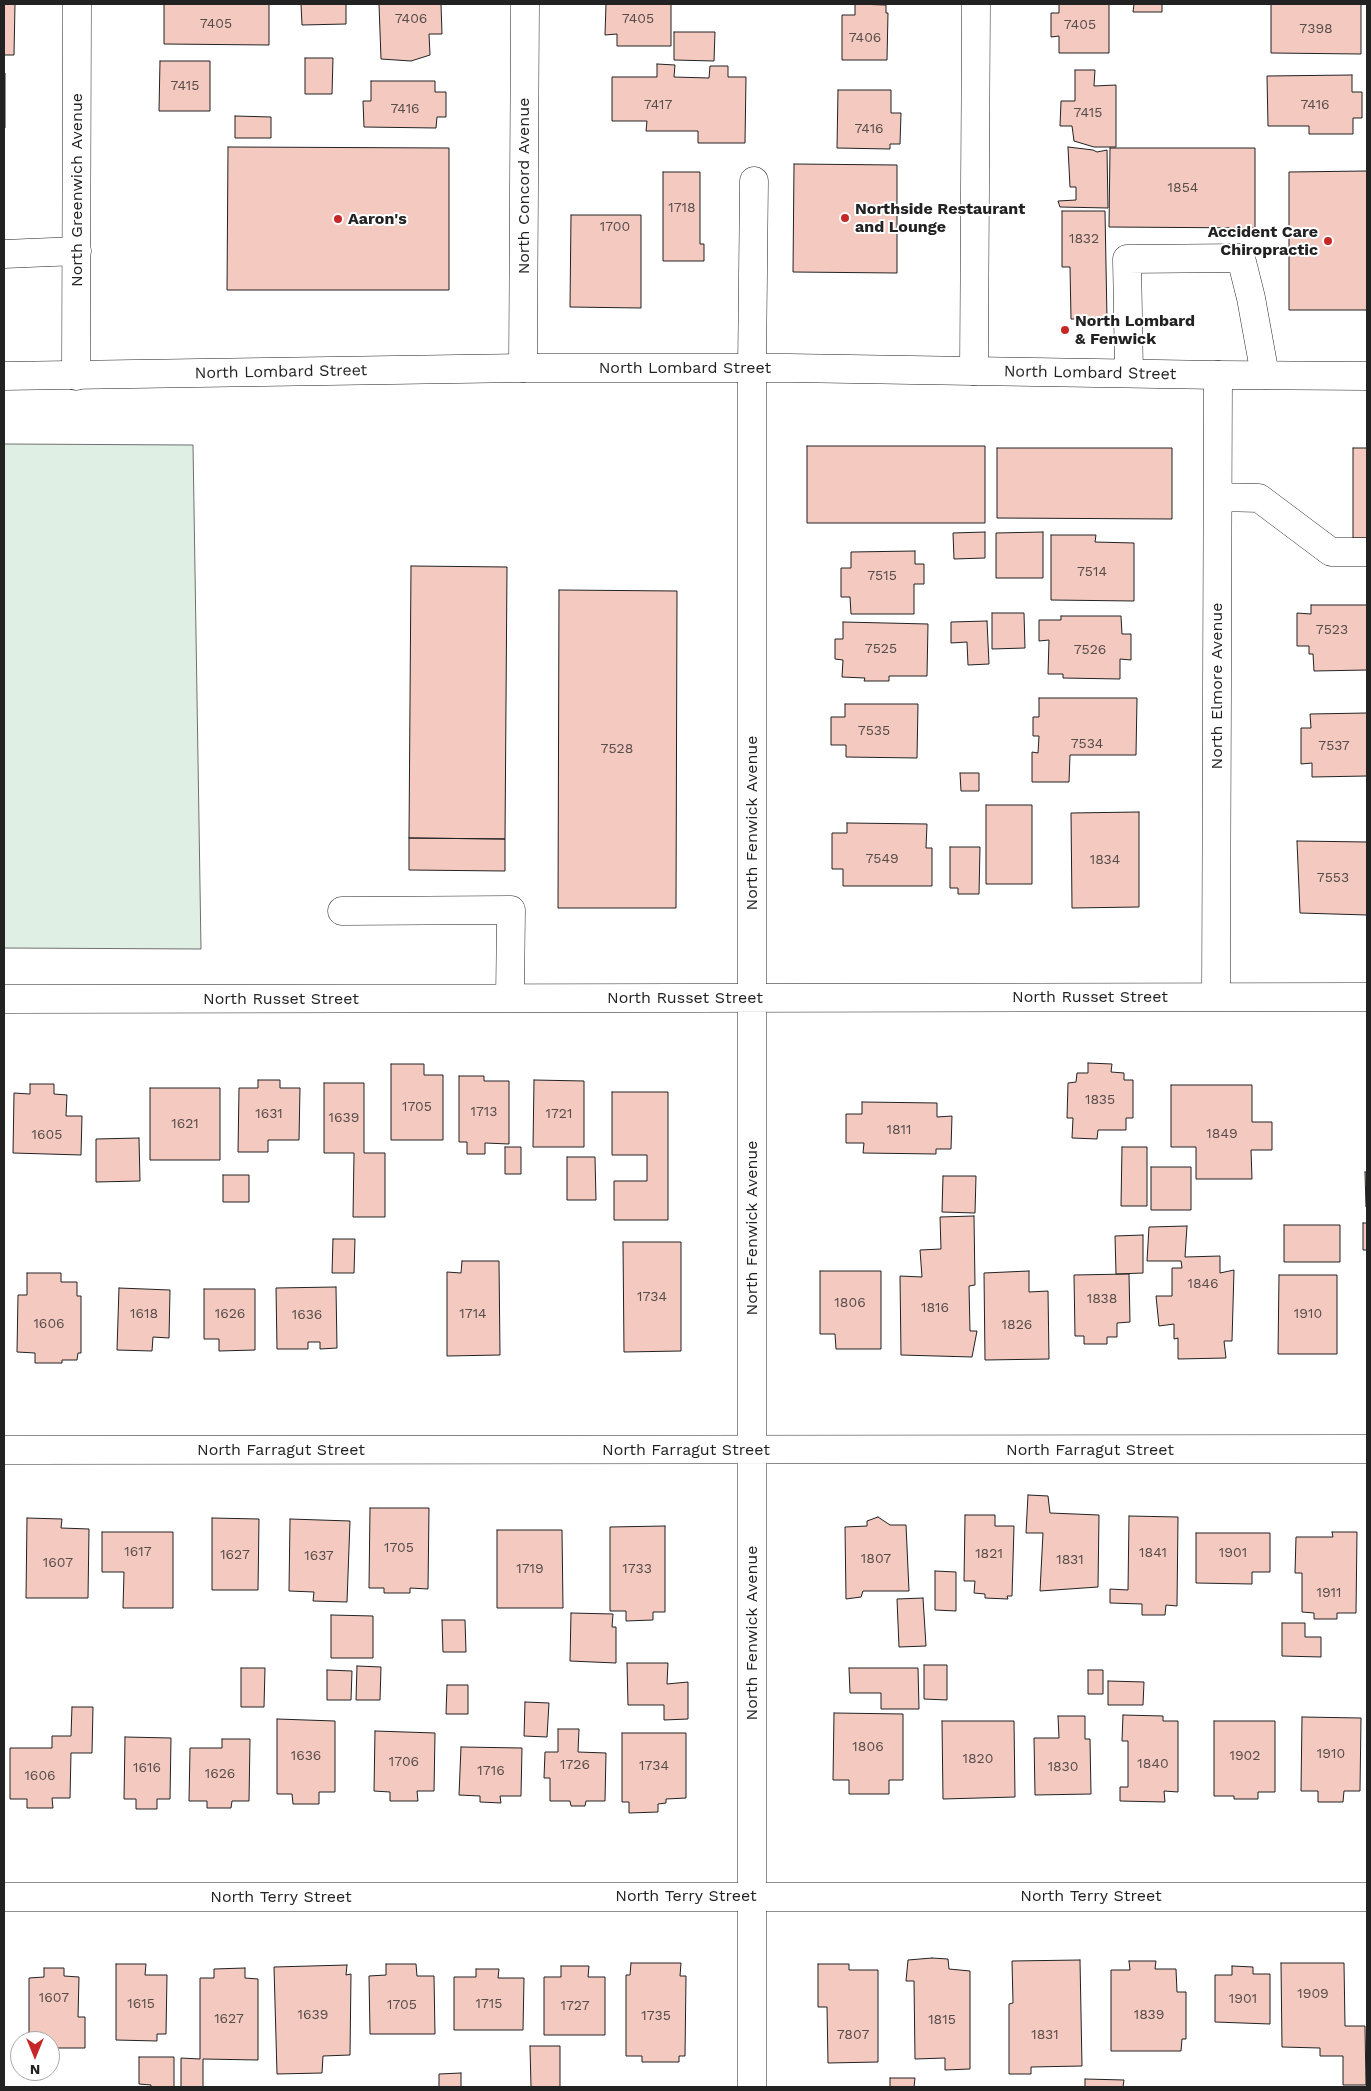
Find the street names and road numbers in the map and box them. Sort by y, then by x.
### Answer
street label: North Greenwich Avenue [67,93,87,287]
street label: North Concord Avenue [514,98,534,274]
street label: North Lombard Street [599,358,771,378]
street label: North Lombard Street [195,361,367,383]
street label: North Lombard Street [1004,362,1176,384]
street label: North Elmore Avenue [1207,603,1227,769]
street label: North Fenwick Avenue [742,736,762,910]
street label: North Russet Street [1012,987,1168,1007]
street label: North Russet Street [607,988,763,1008]
street label: North Russet Street [203,989,359,1009]
street label: North Fenwick Avenue [742,1141,762,1315]
street label: North Farragut Street [197,1440,365,1460]
street label: North Farragut Street [602,1440,770,1460]
street label: North Farragut Street [1006,1440,1174,1460]
street label: North Fenwick Avenue [742,1546,762,1720]
street label: North Terry Street [615,1886,757,1906]
street label: North Terry Street [1020,1886,1162,1906]
street label: North Terry Street [210,1887,352,1907]

